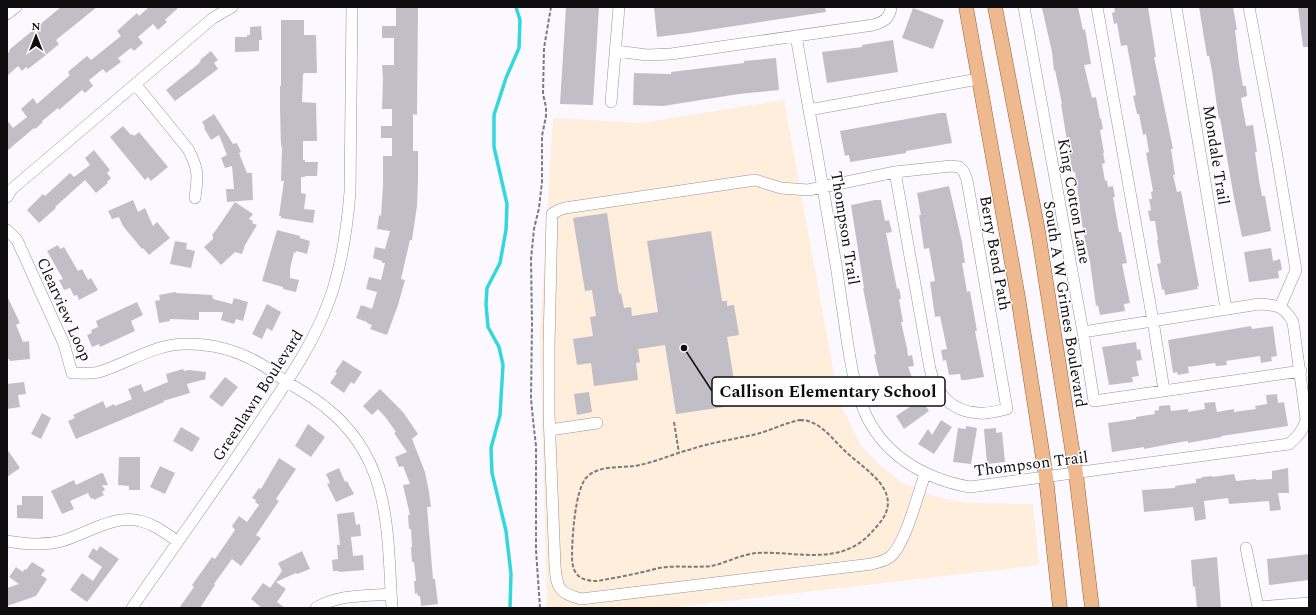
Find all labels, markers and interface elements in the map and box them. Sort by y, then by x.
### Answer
north arrow [16,16,56,56]
text: N [32,18,41,35]
street label: Mondale Trail [1196,104,1236,207]
street label: King Cotton Lane [1051,137,1097,266]
street label: Thompson Trail [824,170,866,287]
street label: Berry Bend Path [973,194,1017,312]
street label: South A W Grimes Boulevard [1037,199,1093,409]
street label: Clearview Loop [30,254,98,365]
street label: Greenlawn Boulevard [206,325,310,466]
callout: Callison Elementary School [712,377,945,406]
text: Callison Elementary School [720,379,937,405]
street label: Thompson Trail [973,445,1090,483]

